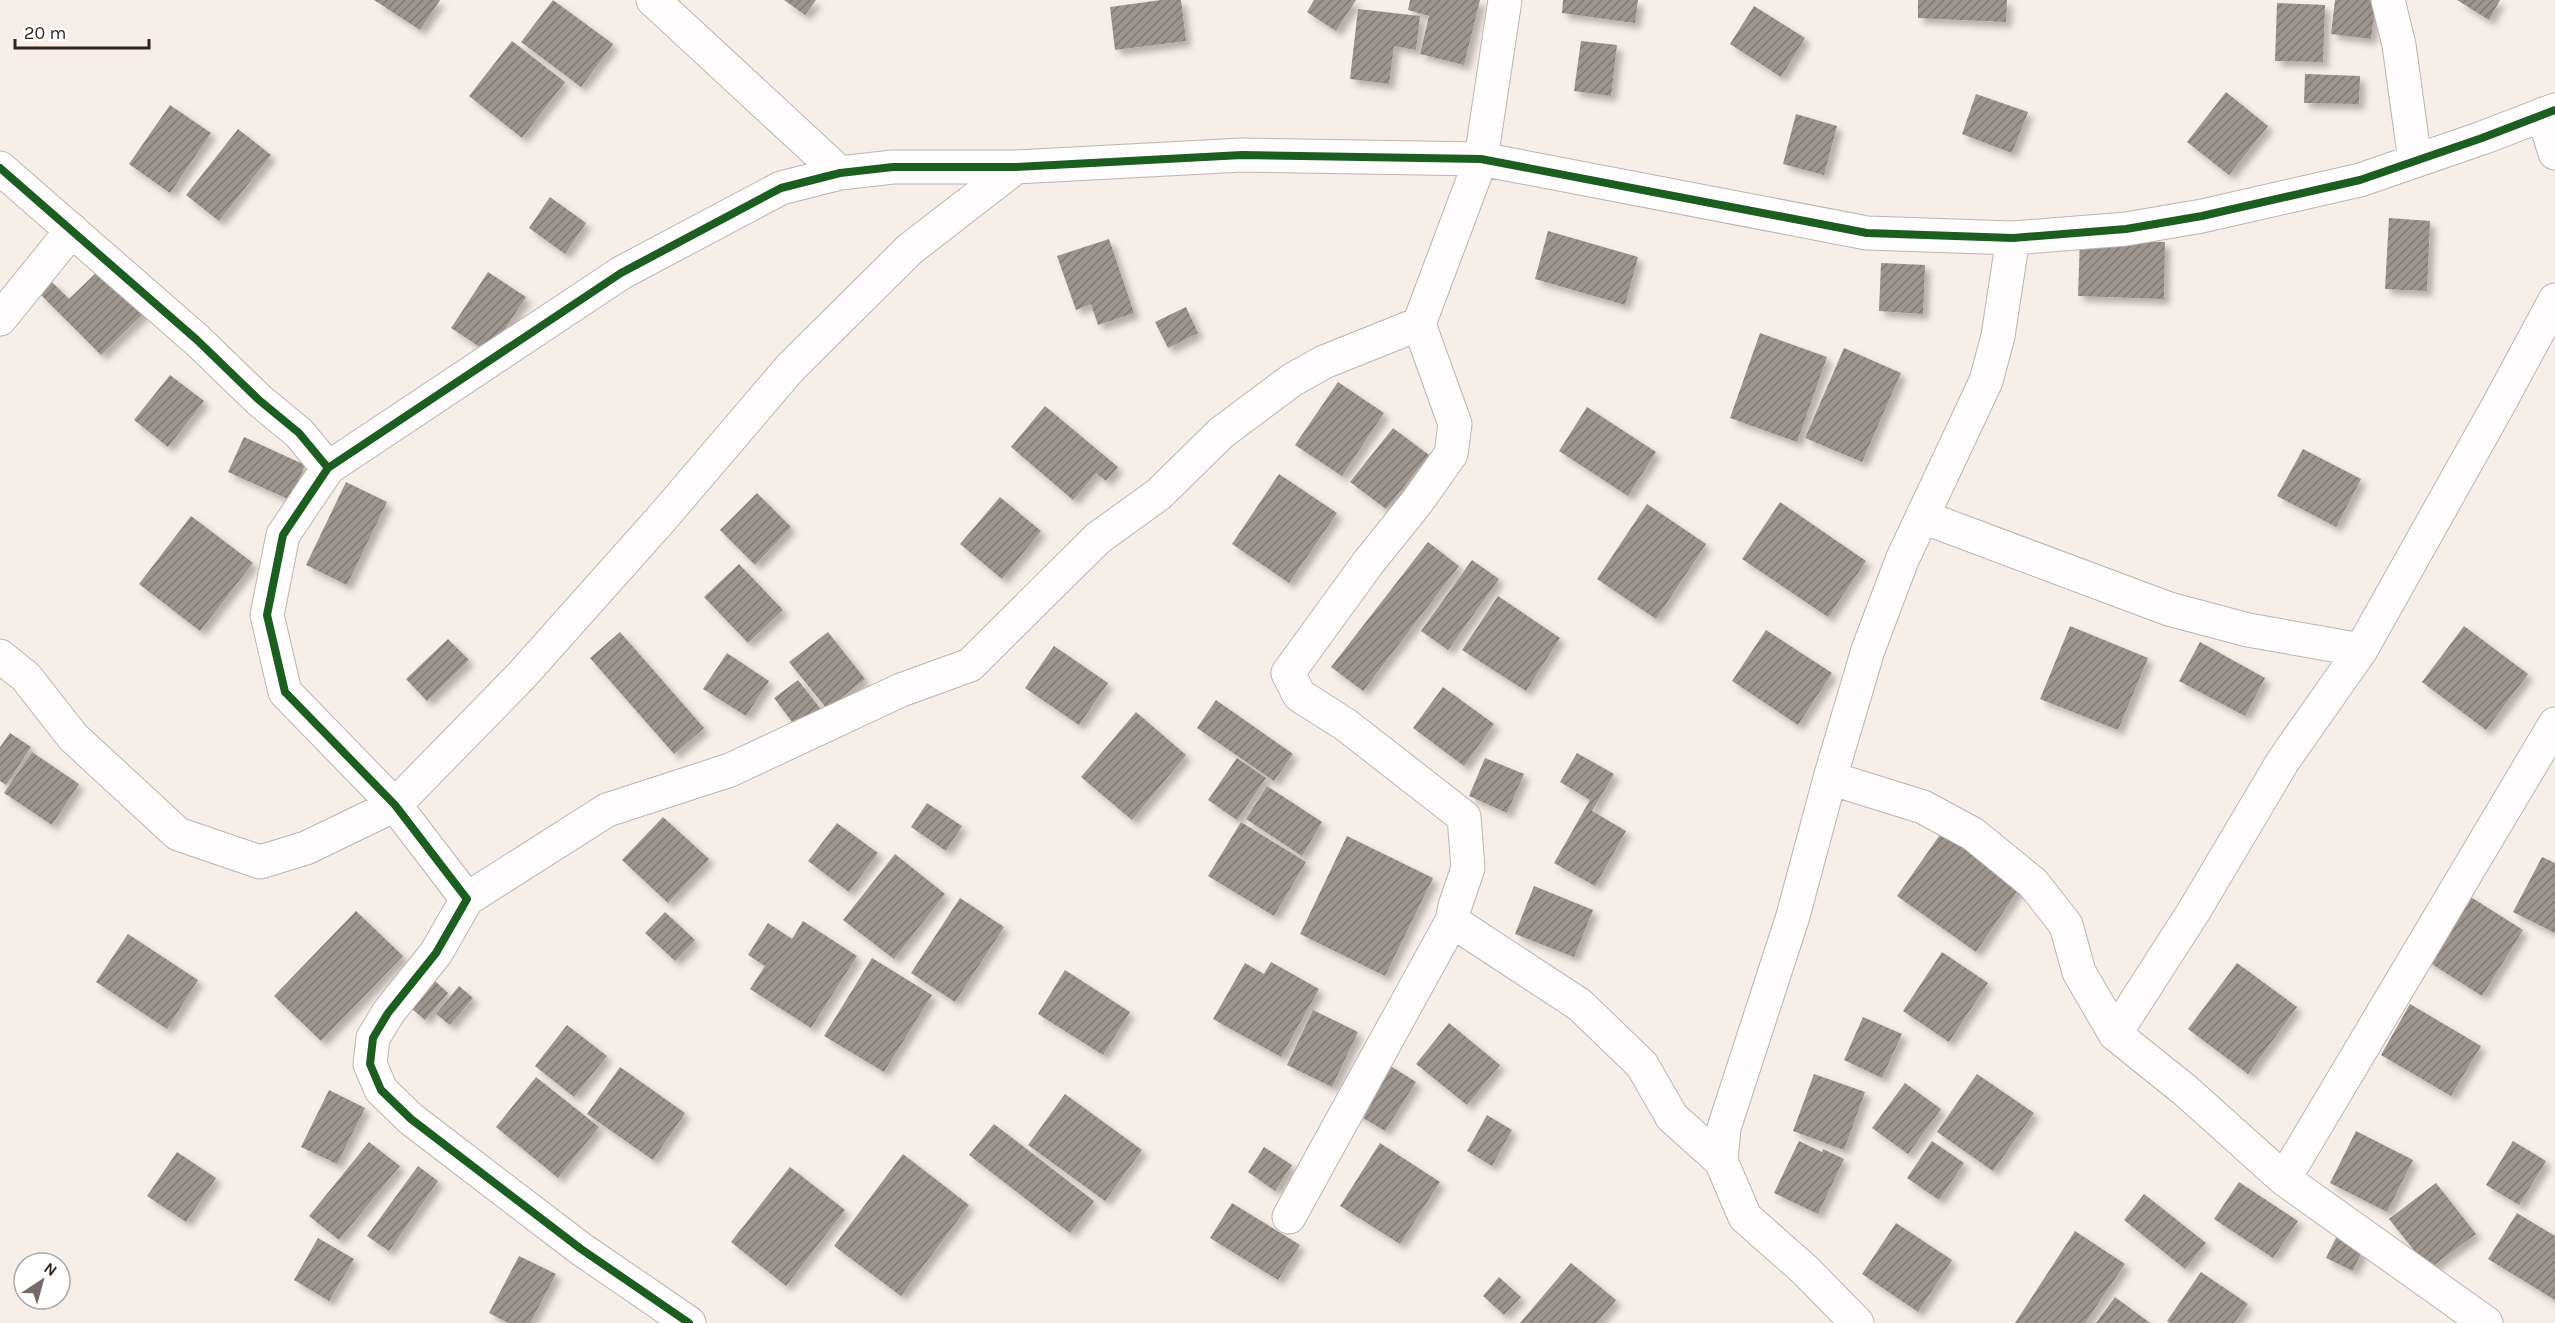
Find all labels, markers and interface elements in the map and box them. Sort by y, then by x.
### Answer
scale bar [15,12,148,50]
text: 20 m [24,22,66,44]
north arrow [12,1251,72,1311]
text: N [40,1258,61,1280]

